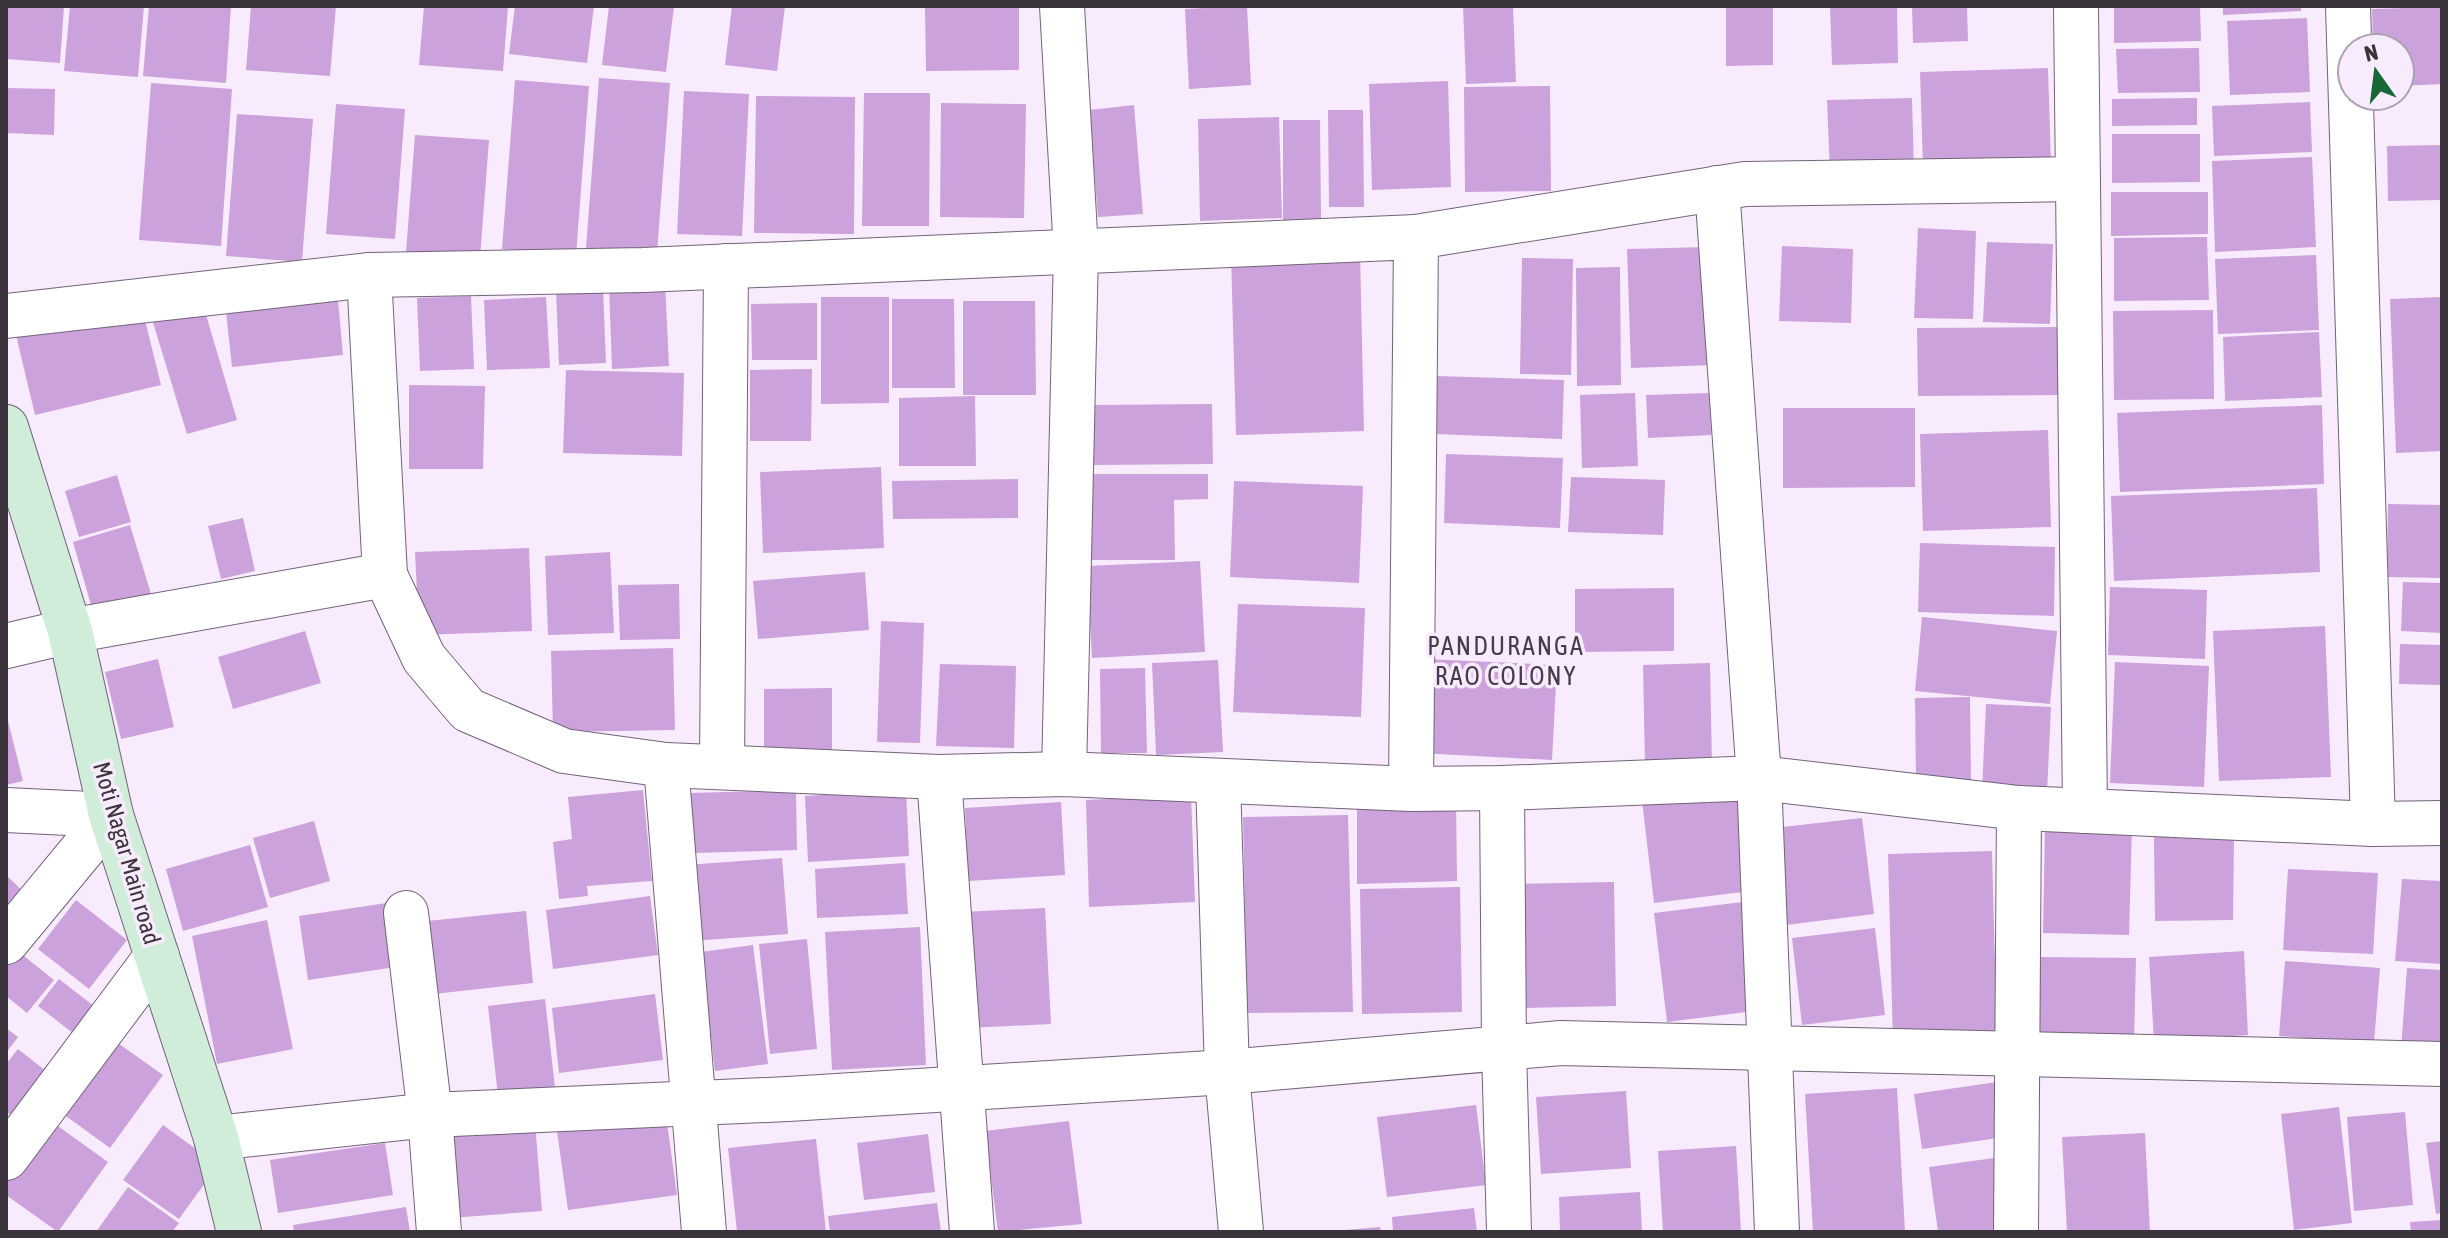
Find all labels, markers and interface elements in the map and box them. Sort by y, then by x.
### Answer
north arrow [2336,32,2416,112]
text: N [2362,38,2381,67]
district label: PANDURANGA RAO COLONY [1427,631,1585,691]
street label: Moti Nagar Main road [88,759,166,947]

